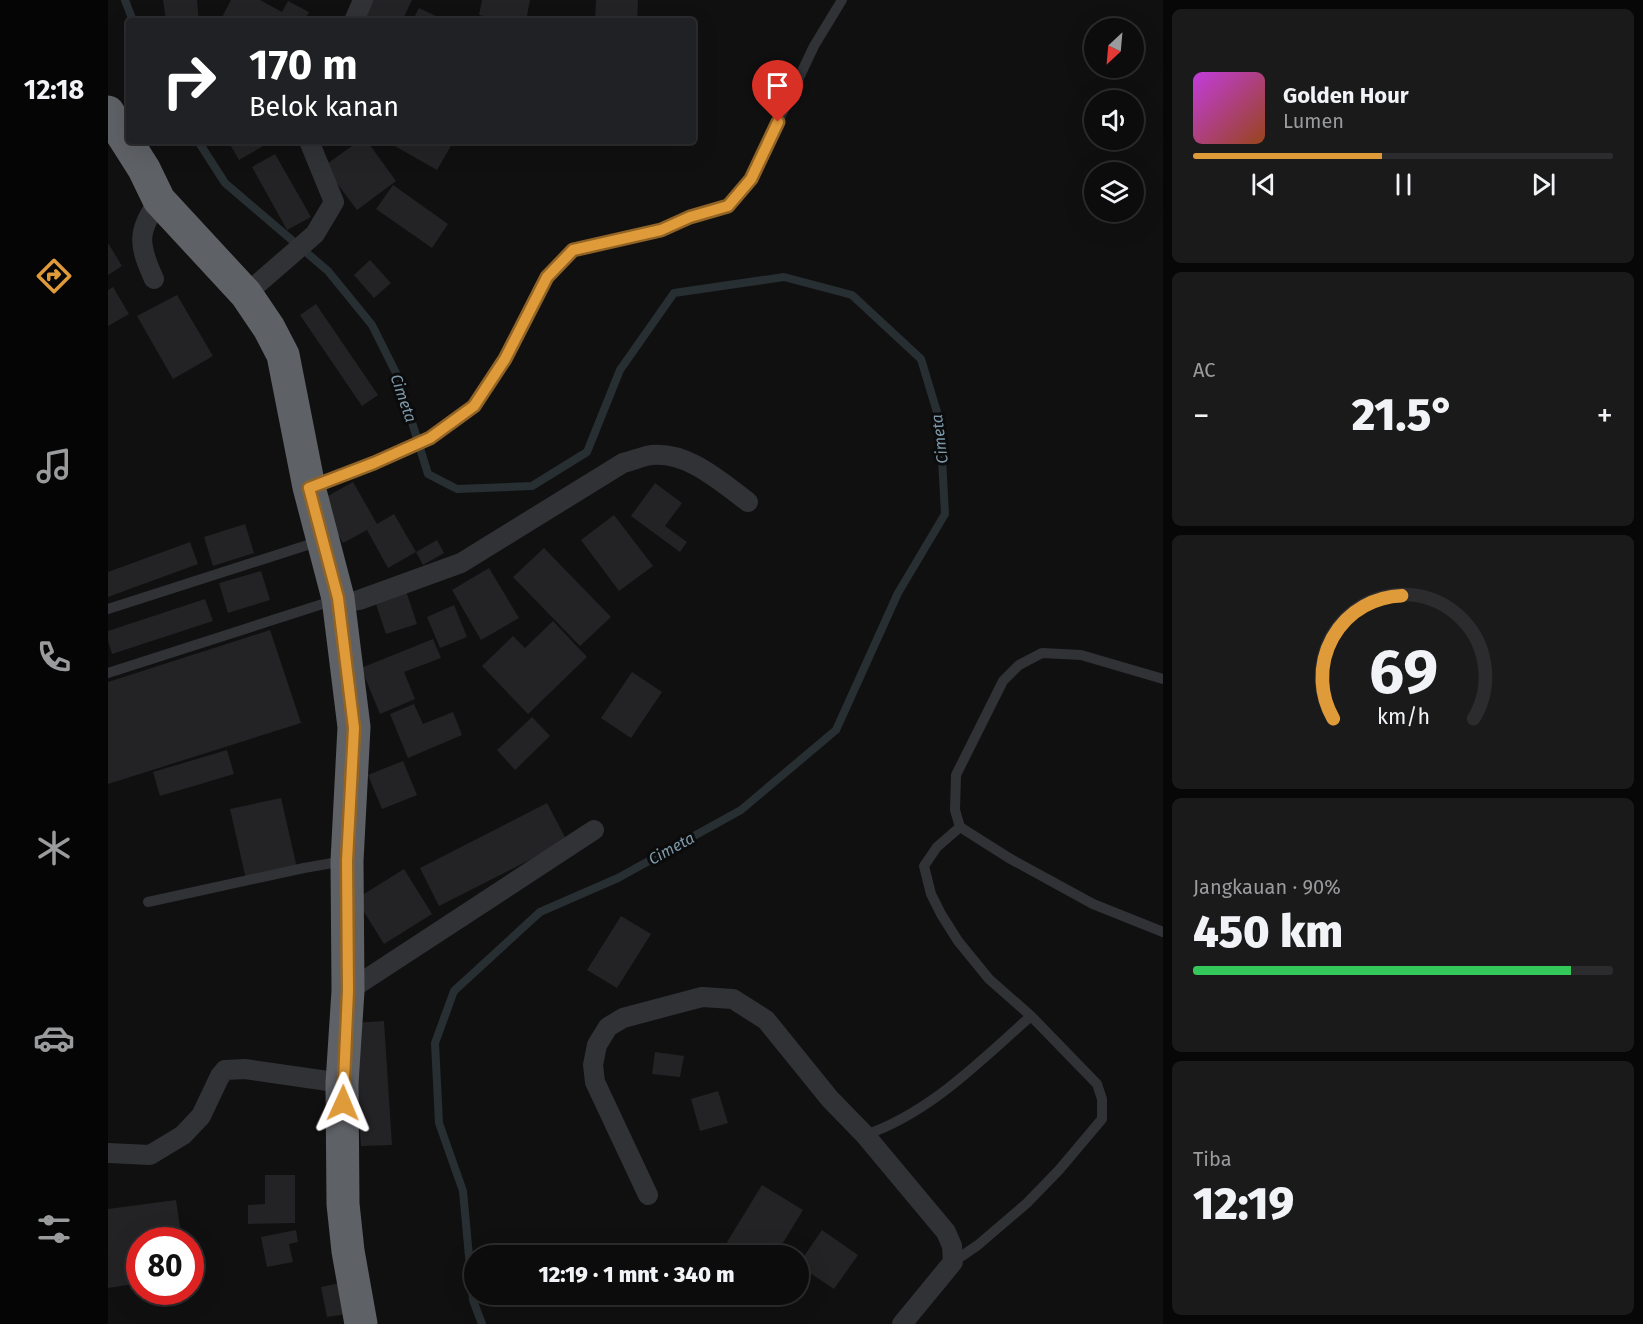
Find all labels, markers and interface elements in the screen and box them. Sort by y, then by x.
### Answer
north arrow [1084,18,1144,78]
map controls [1084,18,1144,222]
text: 170 m [249,40,358,90]
icon: right [150,42,228,120]
pin [752,60,803,122]
icon: arrive [761,69,794,102]
text: 12:18 [24,74,84,106]
text: Golden Hour [1283,82,1409,109]
button: sound [1084,90,1144,150]
text: Belok kanan [249,91,399,123]
text: Lumen [1283,109,1344,133]
button: layers [1084,162,1144,222]
icon: previous [1247,168,1280,201]
icon: pause [1387,168,1420,201]
icon: next [1527,168,1560,201]
icon: directions [33,255,75,297]
text: AC [1193,358,1215,382]
water label: Cimeta [386,372,421,425]
text: 21.5° [1352,388,1454,442]
text: − [1193,396,1210,436]
text: + [1597,396,1613,436]
water label: Cimeta [927,413,952,465]
icon: music [33,445,75,487]
text: 69 [1368,635,1438,710]
icon: phone [33,636,75,678]
text: km/h [1376,704,1430,730]
icon: climate [33,827,75,869]
water label: Cimeta [645,828,698,869]
text: Jangkauan · 90% [1193,875,1341,899]
text: 450 km [1193,905,1343,959]
icon: car [33,1017,75,1059]
position arrow [311,1071,375,1135]
text: Tiba [1193,1147,1232,1171]
text: 12:19 [1193,1177,1294,1231]
icon: filters [33,1208,75,1250]
speed limit sign: 80 [126,1227,204,1305]
text: 12:19 · 1 mnt · 340 m [538,1261,735,1288]

